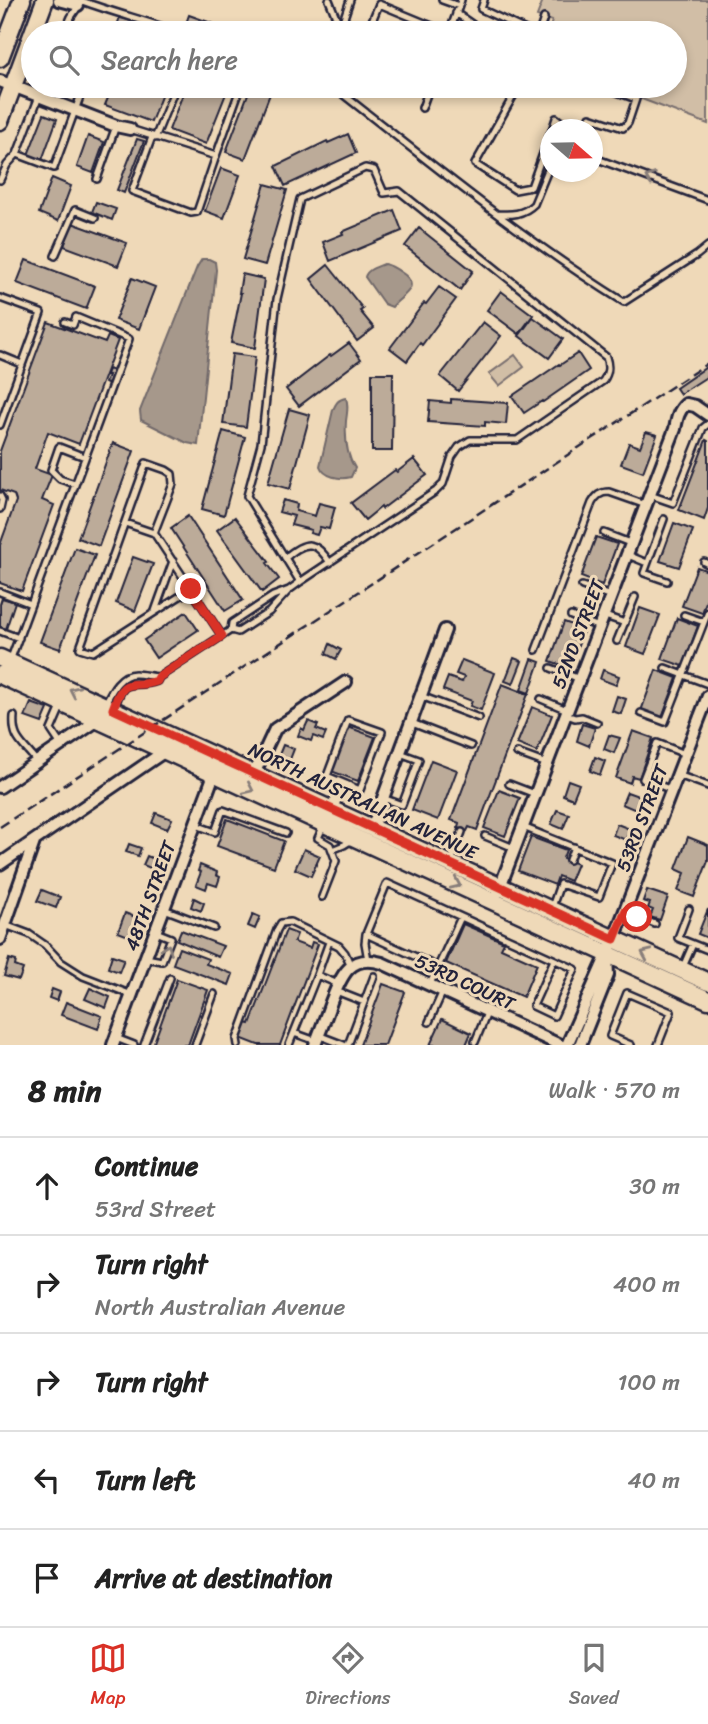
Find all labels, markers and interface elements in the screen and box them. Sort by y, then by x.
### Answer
search box [21,21,687,98]
text: Search here [101,37,238,83]
icon: search [45,41,83,79]
north arrow [540,119,603,182]
one-way arrow [645,173,657,187]
route end [175,573,206,604]
street label: 52ND STREET [542,573,615,694]
one-way arrow [69,686,81,700]
street label: NORTH AUSTRALIAN AVENUE [243,733,485,869]
street label: 53RD STREET [606,758,678,876]
one-way arrow [242,781,254,795]
street label: 48TH STREET [115,835,186,956]
one-way arrow [449,876,461,890]
route start [621,901,652,932]
one-way arrow [158,944,172,956]
street label: 53RD COURT [409,944,522,1020]
one-way arrow [641,948,653,962]
text: 8 min [28,1064,101,1118]
text: Walk · 570 m [548,1070,680,1111]
text: Continue [95,1143,198,1189]
text: 30 m [629,1166,680,1207]
icon: ahead [28,1167,66,1205]
text: 53rd Street [95,1189,216,1230]
text: Turn right [95,1241,208,1287]
text: 400 m [613,1264,680,1305]
icon: right [28,1265,66,1303]
text: North Australian Avenue [95,1287,345,1328]
text: Turn right [95,1359,208,1405]
text: 100 m [617,1362,680,1403]
icon: right [28,1363,66,1401]
text: Turn left [95,1457,195,1503]
text: 40 m [627,1460,680,1501]
icon: left [28,1461,66,1499]
text: Arrive at destination [95,1555,332,1601]
icon: arrive [28,1559,66,1597]
tab: Map [89,1639,127,1714]
tab: Directions [305,1639,391,1714]
tab: Saved [569,1639,619,1714]

